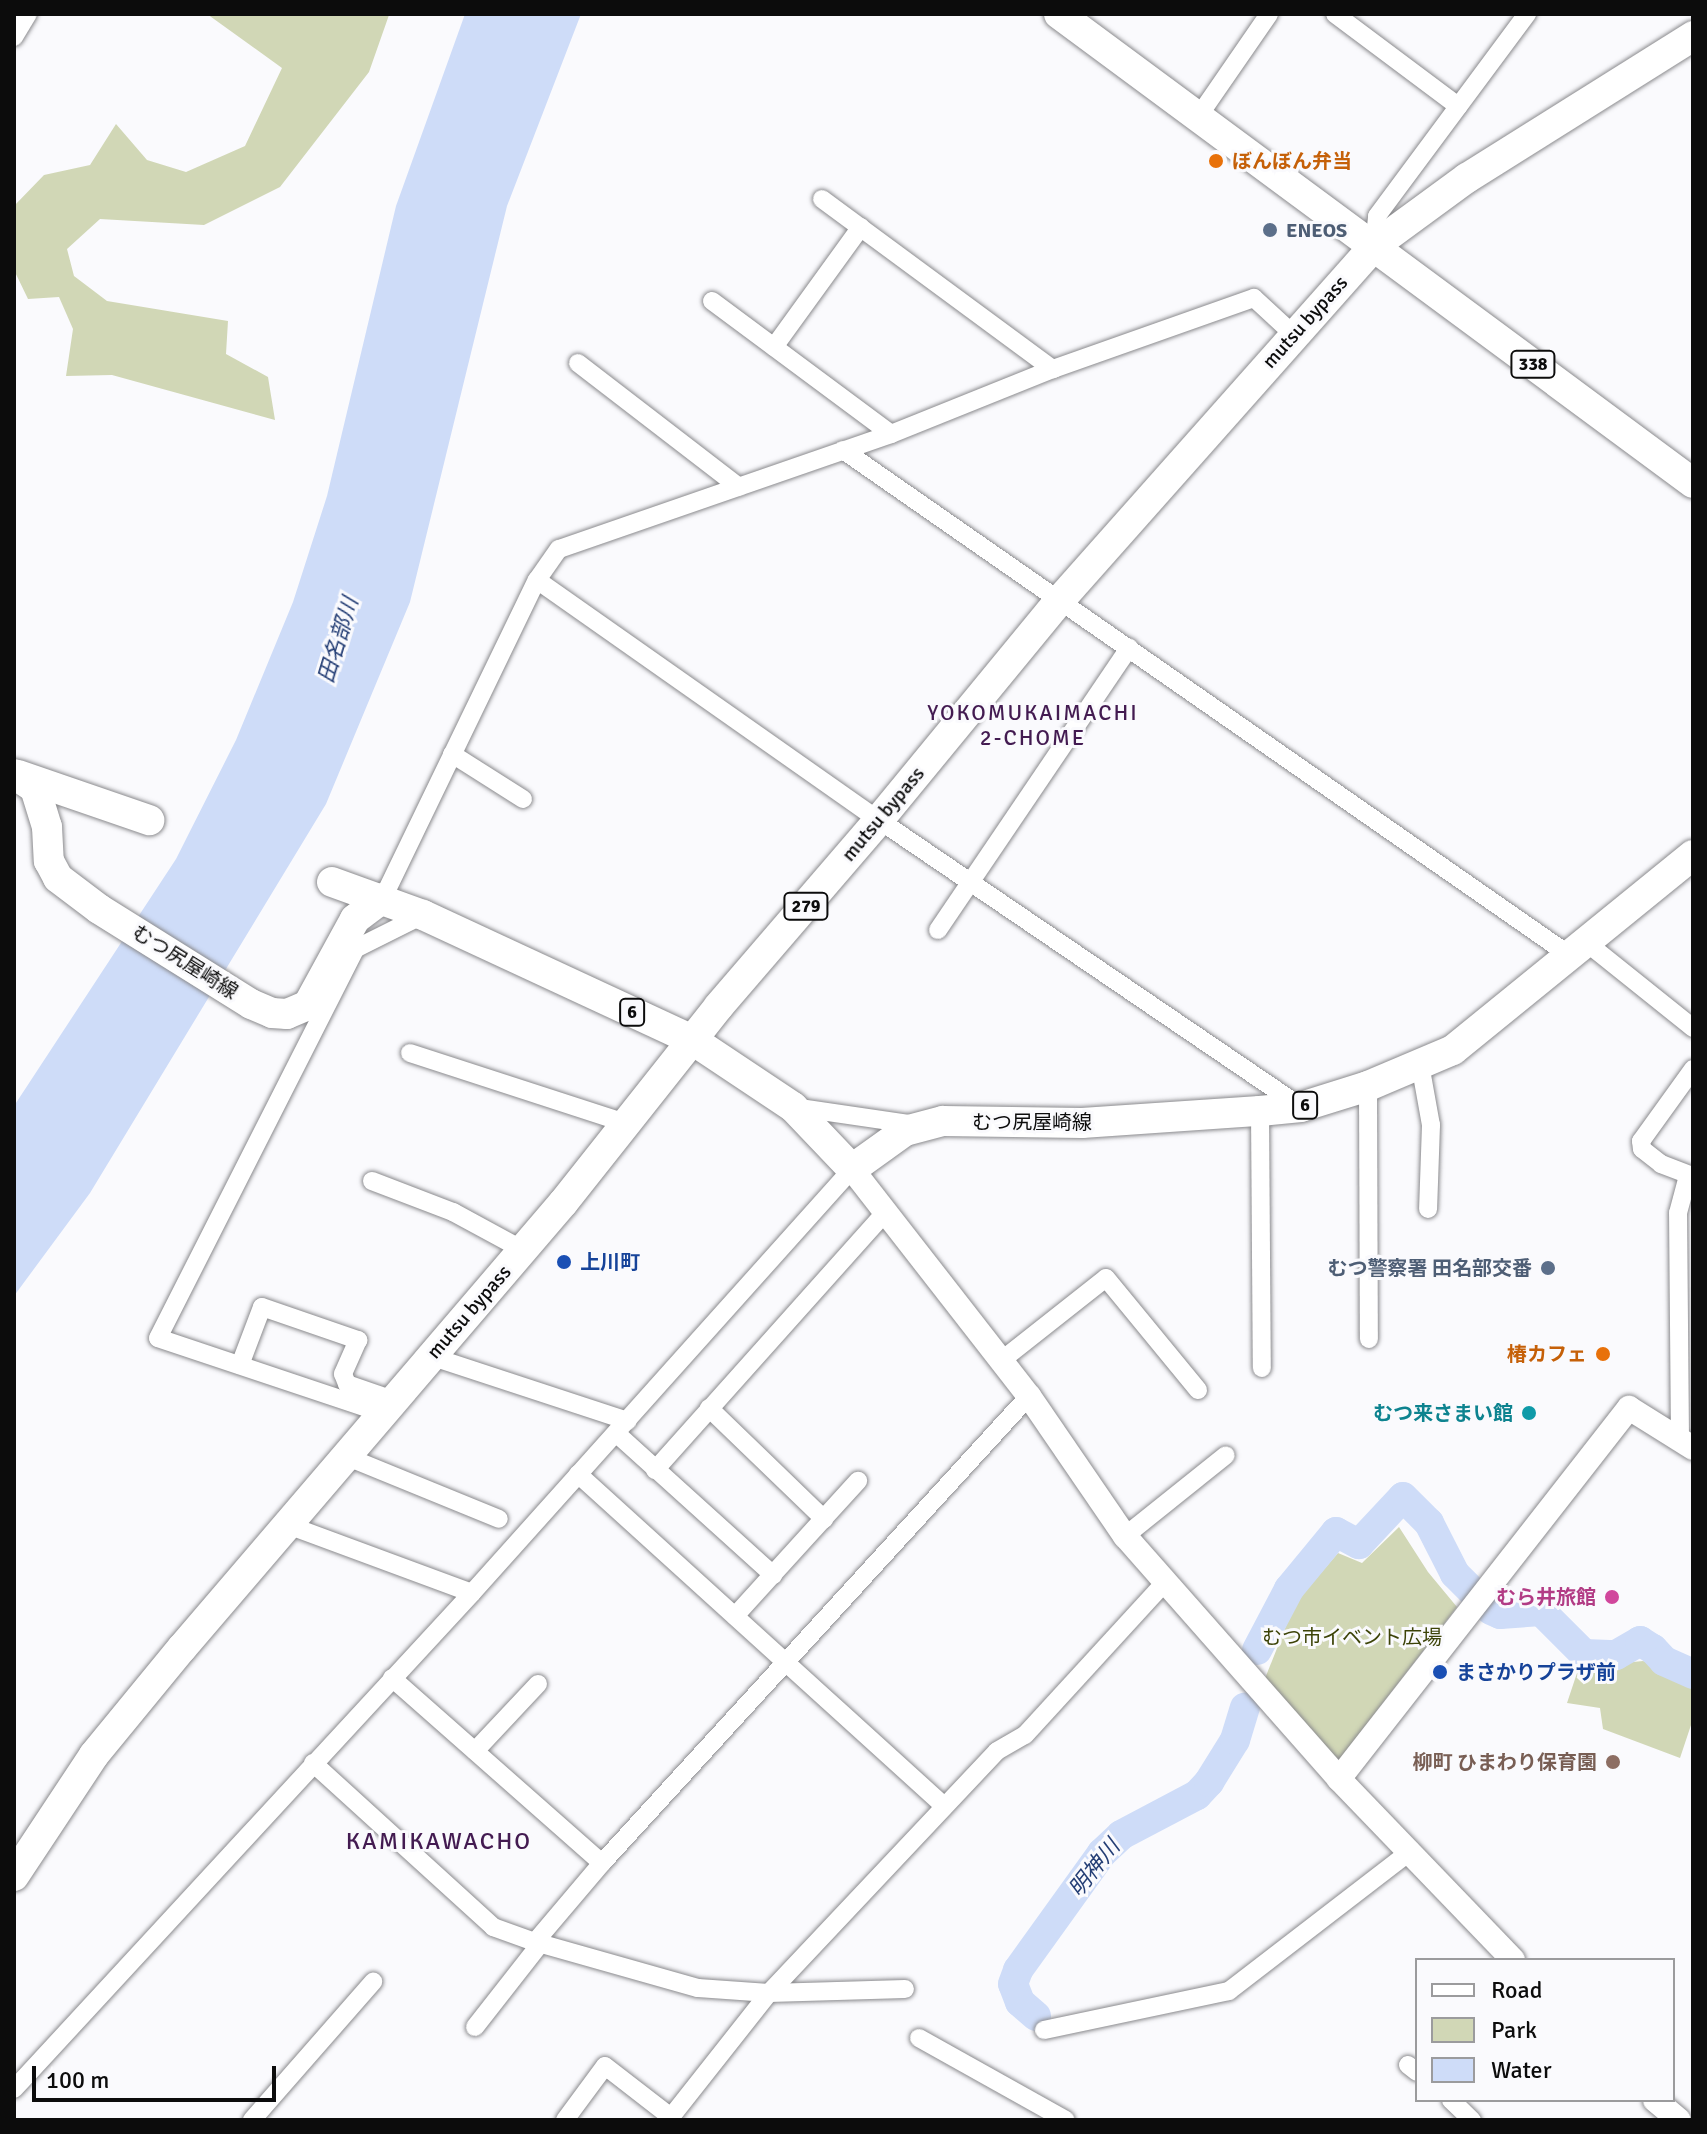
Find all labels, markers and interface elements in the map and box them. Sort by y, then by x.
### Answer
place label: ぼんぼん弁当 [1232,149,1352,173]
marker: ぼんぼん弁当 [1207,152,1225,170]
place label: ENEOS [1286,218,1347,242]
marker: ENEOS [1261,221,1279,239]
street label: mutsu bypass [1257,271,1353,373]
road number: 338 [1509,350,1557,378]
water label: 田名部川 [313,594,363,686]
district label: YOKOMUKAIMACHI 2-CHOME [927,699,1139,750]
street label: mutsu bypass [836,762,930,866]
road number: 279 [782,892,830,920]
street label: むつ尻屋崎線 [128,920,242,1004]
road number: 6 [618,998,646,1026]
road number: 6 [1291,1091,1319,1119]
street label: むつ尻屋崎線 [972,1110,1092,1134]
place label: 上川町 [580,1250,640,1274]
marker: 上川町 [555,1253,573,1271]
place label: むつ警察署 田名部交番 [1328,1256,1532,1280]
marker: むつ警察署 田名部交番 [1539,1259,1557,1277]
street label: mutsu bypass [422,1260,516,1364]
place label: 椿カフェ [1507,1342,1587,1366]
marker: 椿カフェ [1594,1345,1612,1363]
place label: むつ来さまい館 [1373,1401,1513,1425]
marker: むつ来さまい館 [1520,1404,1538,1422]
place label: むら井旅館 [1496,1585,1596,1609]
marker: むら井旅館 [1603,1588,1621,1606]
park label: むつ市イベント広場 [1262,1625,1442,1649]
place label: まさかりプラザ前 [1456,1660,1616,1684]
marker: まさかりプラザ前 [1431,1663,1449,1681]
place label: 柳町 ひまわり保育園 [1413,1750,1597,1774]
marker: 柳町 ひまわり保育園 [1604,1753,1622,1771]
district label: KAMIKAWACHO [346,1828,532,1856]
water label: 明神川 [1063,1834,1125,1902]
legend [1415,1958,1675,2102]
text: Road [1491,1975,1542,2005]
text: Park [1491,2015,1537,2045]
scale bar [36,2050,280,2100]
text: Water [1491,2055,1551,2085]
text: 100 m [46,2065,109,2095]

